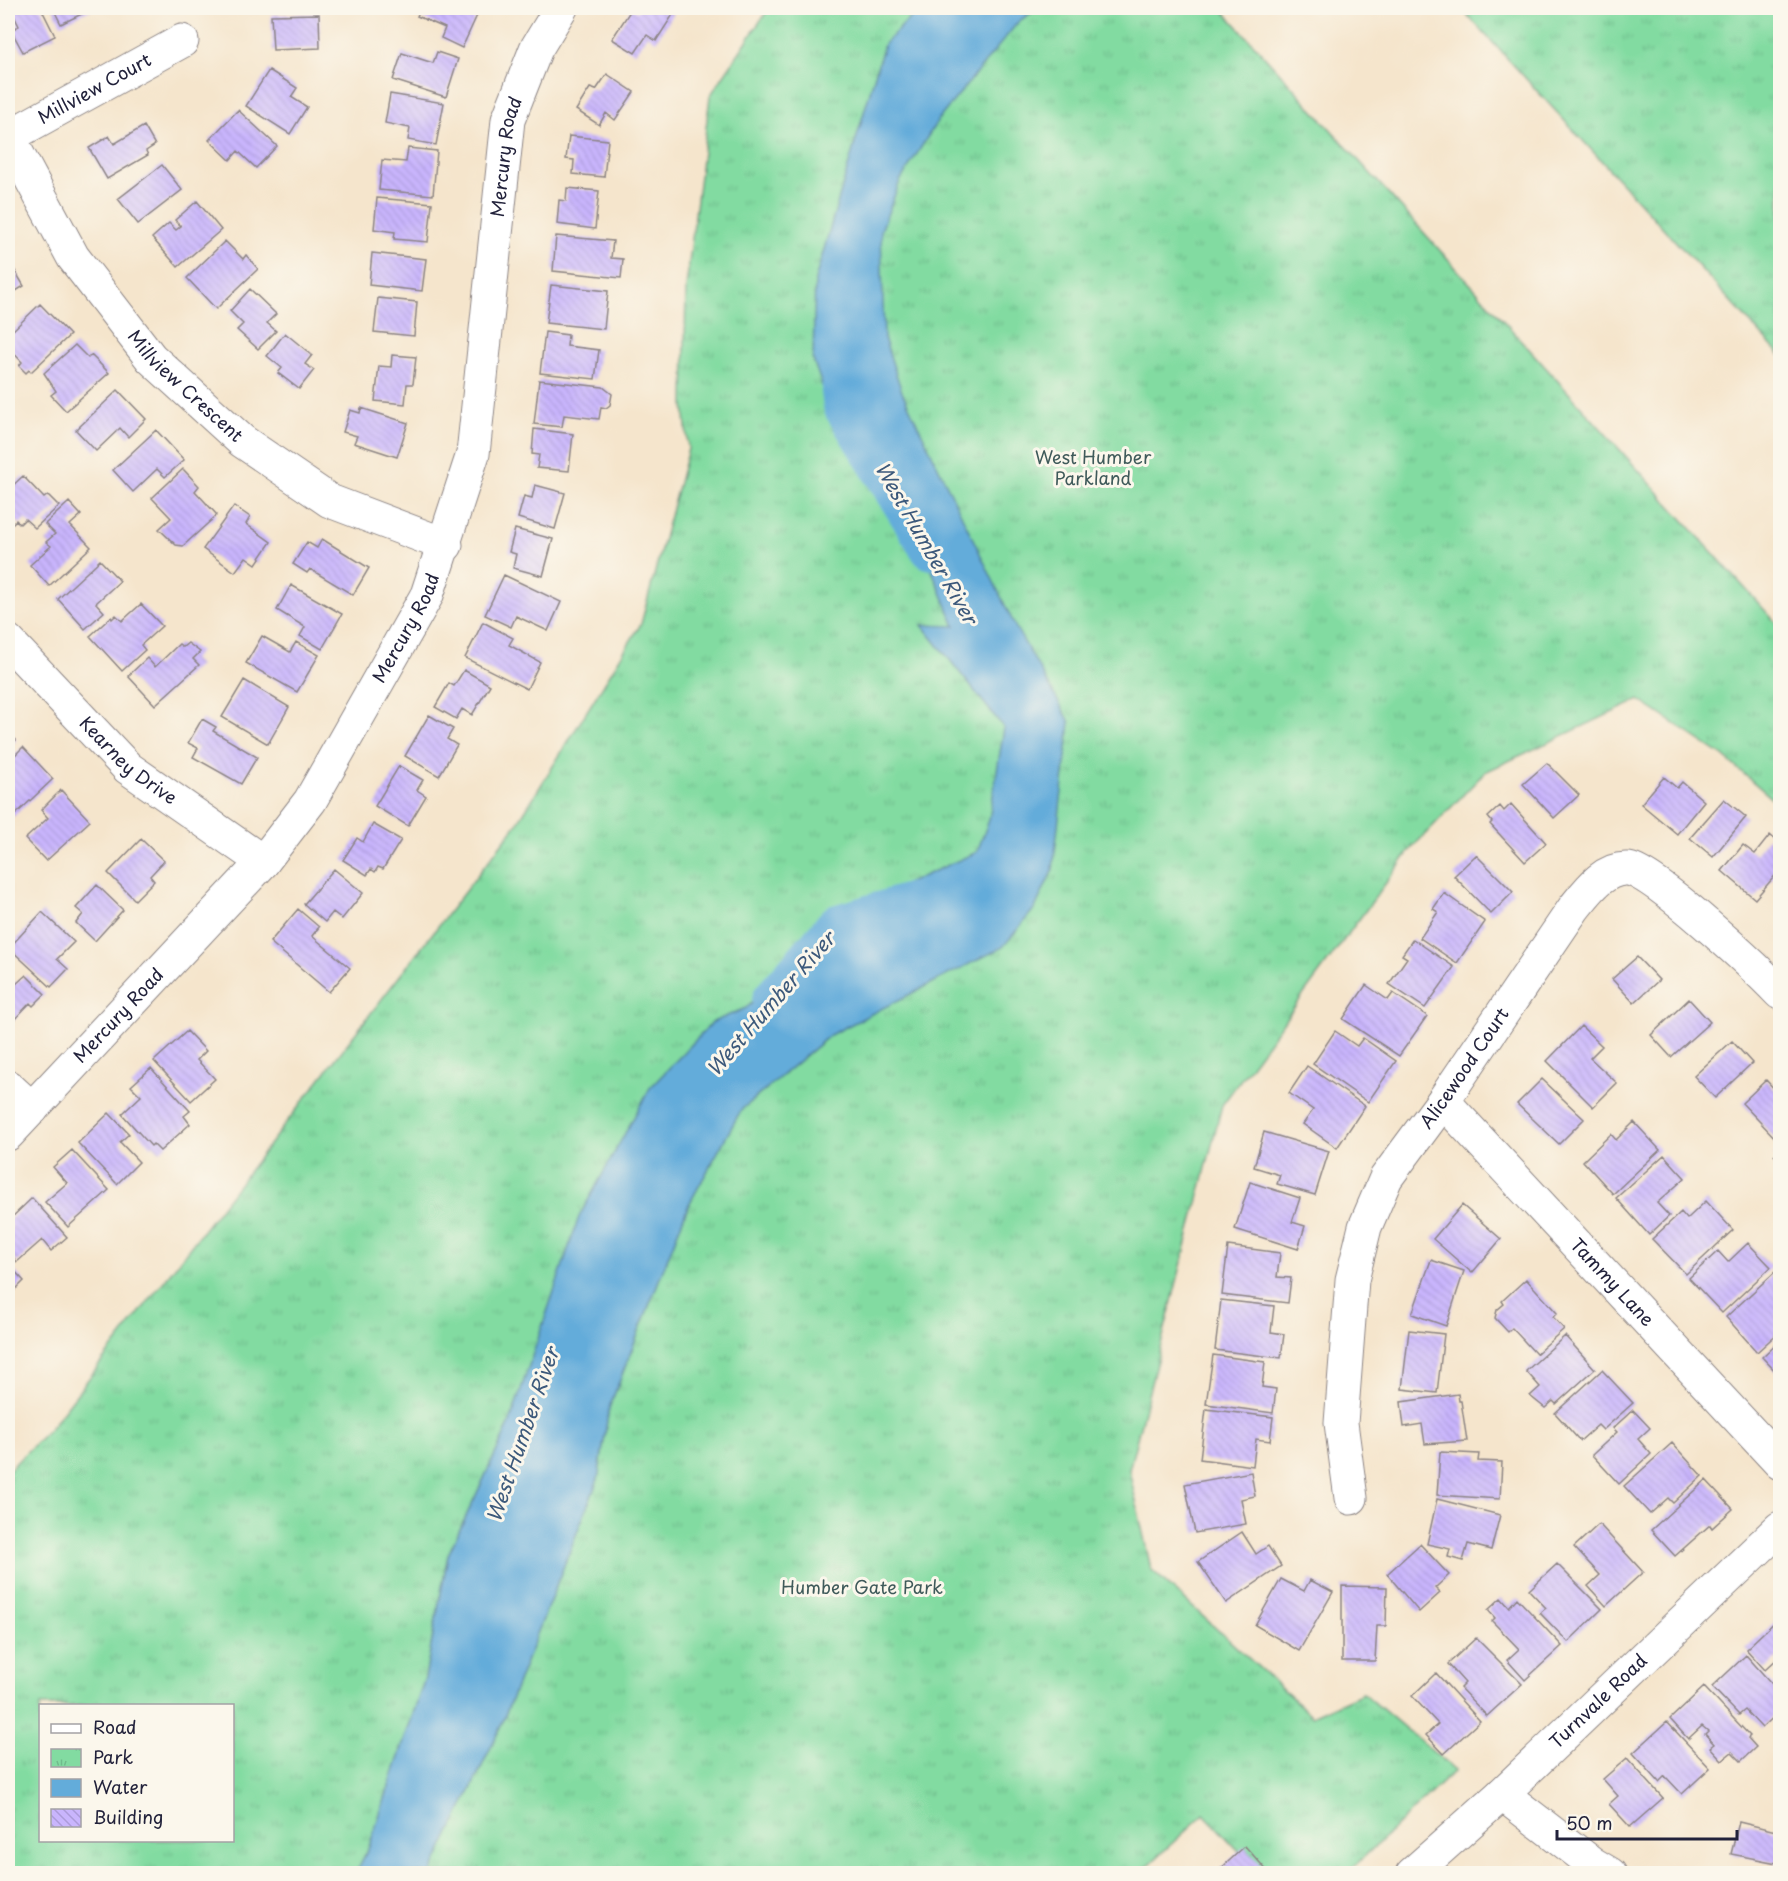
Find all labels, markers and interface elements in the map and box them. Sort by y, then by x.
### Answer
street label: Millview Court [32,46,156,130]
street label: Mercury Road [483,92,528,218]
street label: Millview Crescent [122,324,250,448]
park label: West Humber Parkland [1035,443,1152,491]
water label: West Humber River [868,456,987,632]
street label: Mercury Road [365,569,445,687]
street label: Kearney Drive [74,710,183,810]
water label: West Humber River [699,922,843,1082]
street label: Mercury Road [66,961,169,1068]
street label: Alicewood Court [1412,1002,1515,1133]
street label: Tammy Lane [1565,1231,1661,1332]
water label: West Humber River [478,1341,567,1526]
park label: Humber Gate Park [781,1573,943,1600]
street label: Turnvale Road [1542,1647,1652,1754]
legend [39,1704,234,1842]
text: Road [93,1713,137,1740]
text: Park [93,1743,133,1770]
text: Water [93,1773,148,1800]
text: Building [93,1803,163,1830]
scale bar [1557,1803,1737,1841]
text: 50 m [1566,1809,1613,1836]

